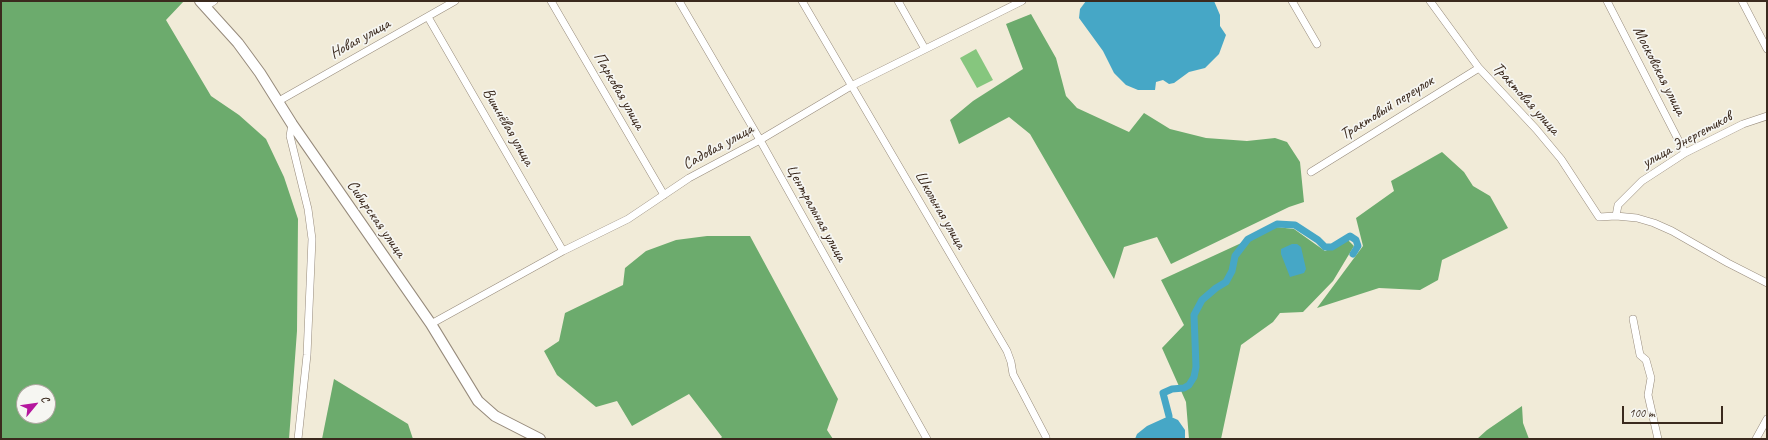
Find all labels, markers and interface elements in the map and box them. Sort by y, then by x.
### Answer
street label: Новая улица [326,15,394,63]
street label: Московская улица [1628,23,1690,119]
street label: Парковая улица [589,49,649,133]
street label: Трактовая улица [1488,59,1564,139]
street label: Трактовый переулок [1337,72,1437,144]
street label: Вишнёвая улица [478,85,538,169]
street label: улица Энергетиков [1639,107,1735,173]
street label: Садовая улица [679,120,757,174]
street label: Центральная улица [781,161,851,265]
street label: Школьная улица [910,168,970,252]
street label: Сибирская улица [342,177,410,261]
north arrow [16,384,56,424]
text: С [38,393,53,404]
scale bar [1624,398,1725,424]
text: 100 m [1629,405,1655,421]

